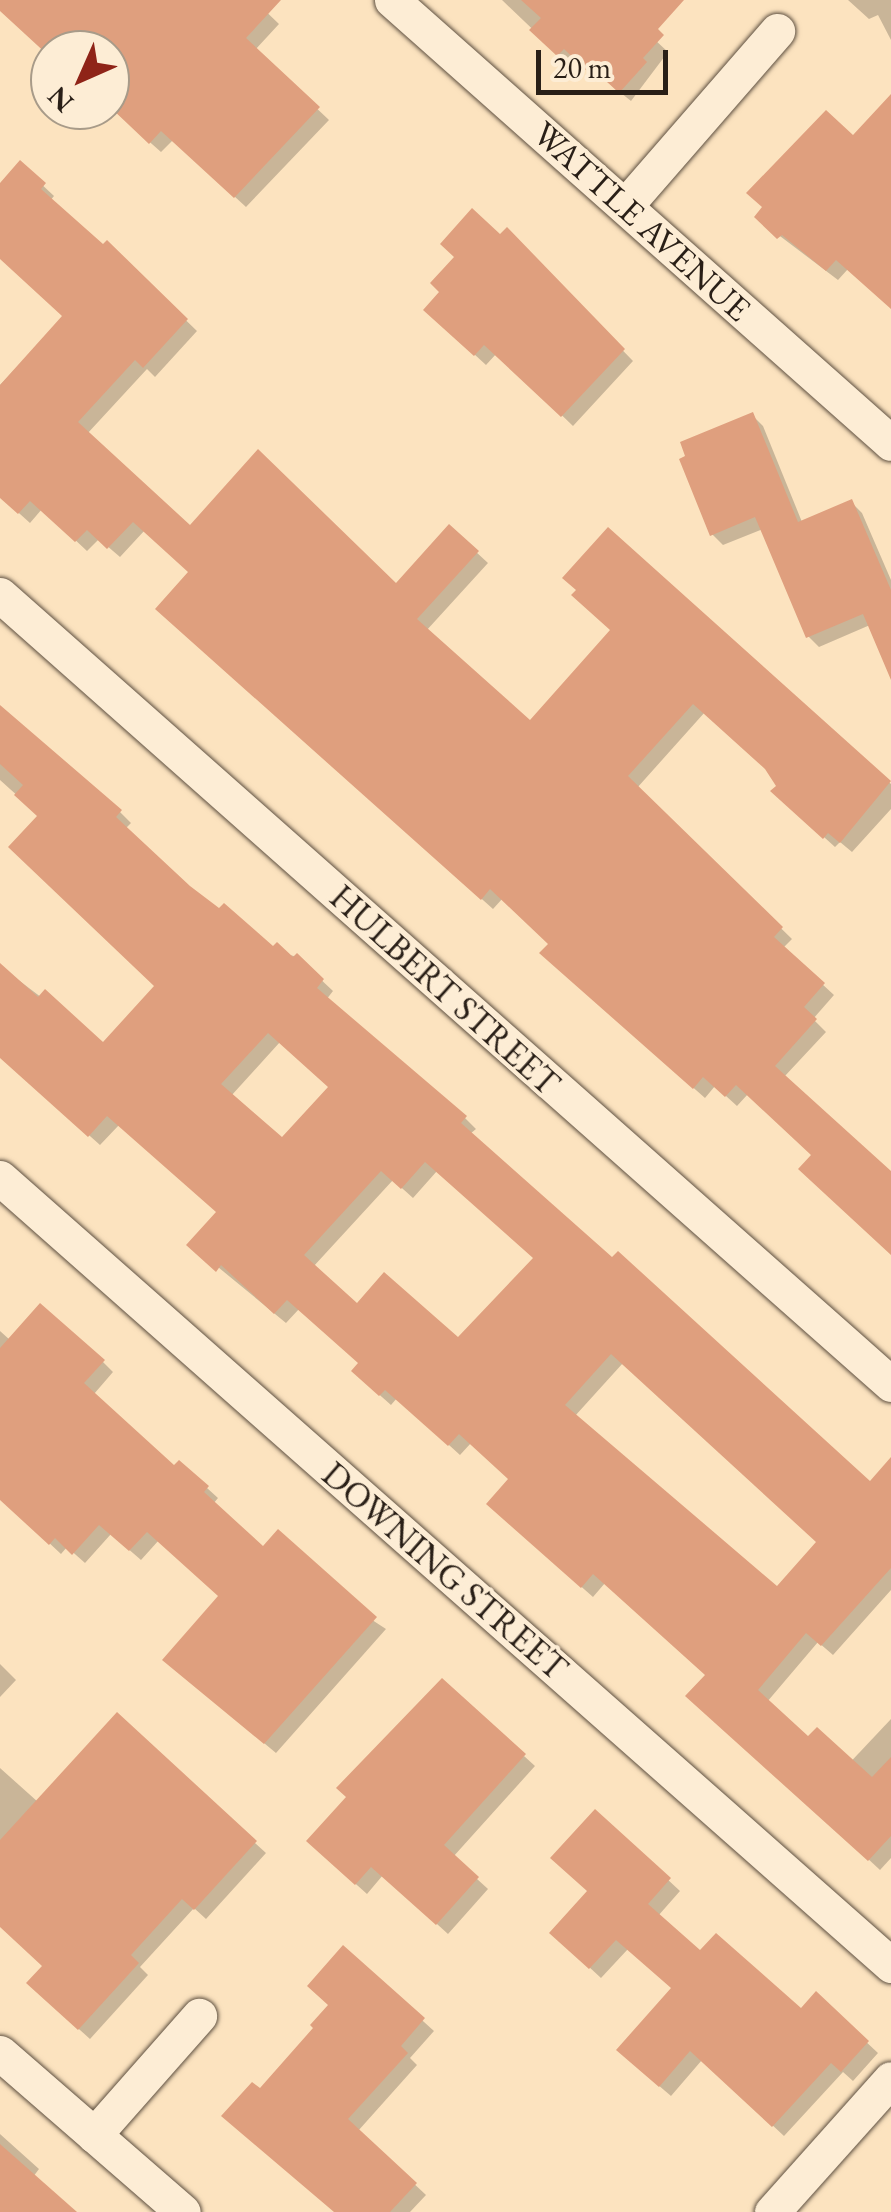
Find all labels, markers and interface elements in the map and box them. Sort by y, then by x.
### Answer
north arrow [30,30,130,130]
scale bar [541,30,674,92]
text: 20 m [553,48,611,87]
text: N [39,79,81,121]
street label: WATTLE AVENUE [525,112,759,330]
street label: HULBERT STREET [322,876,568,1104]
street label: DOWNING STREET [314,1453,576,1689]

